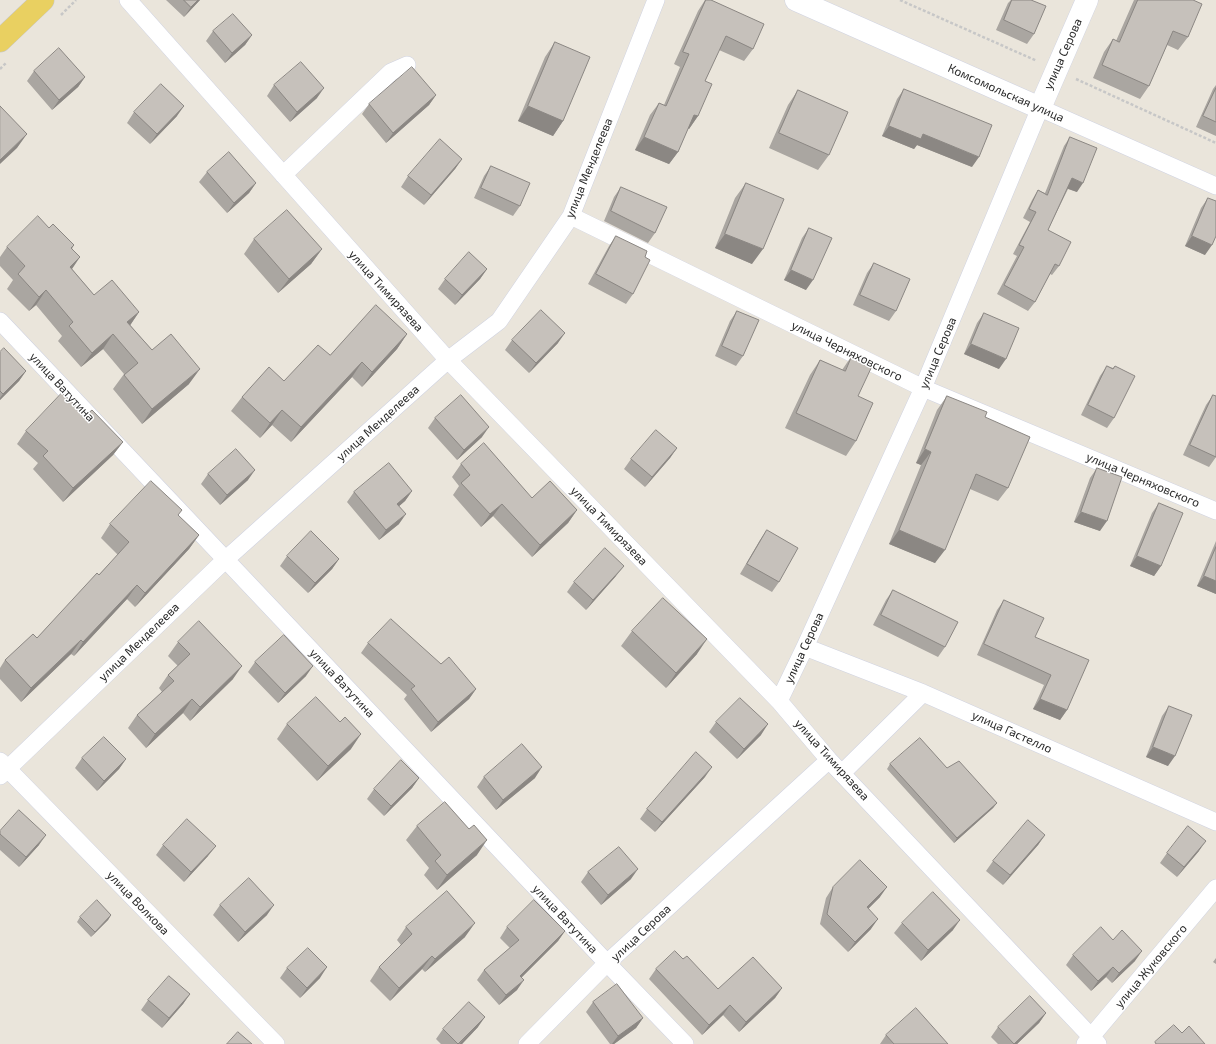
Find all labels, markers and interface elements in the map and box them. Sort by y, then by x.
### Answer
street label: улица Серова [1041,16,1085,92]
street label: Комсомольская улица [946,61,1066,125]
street label: улица Менделеева [562,116,616,220]
street label: улица Тимирязева [346,247,426,335]
street label: улица Серова [916,315,960,391]
street label: улица Черняховского [789,318,905,384]
street label: улица Ватутина [26,350,98,424]
street label: улица Менделеева [334,382,422,464]
street label: улица Черняховского [1084,450,1202,510]
street label: улица Тимирязева [568,483,650,569]
street label: улица Менделеева [96,600,182,684]
street label: улица Серова [781,610,827,686]
street label: улица Ватутина [306,646,378,720]
street label: улица Гастелло [970,708,1054,756]
street label: улица Тимирязева [792,716,872,804]
street label: улица Волкова [104,868,172,938]
street label: улица Ватутина [529,882,601,956]
street label: улица Серова [608,902,674,964]
street label: улица Жуковского [1112,921,1190,1011]

